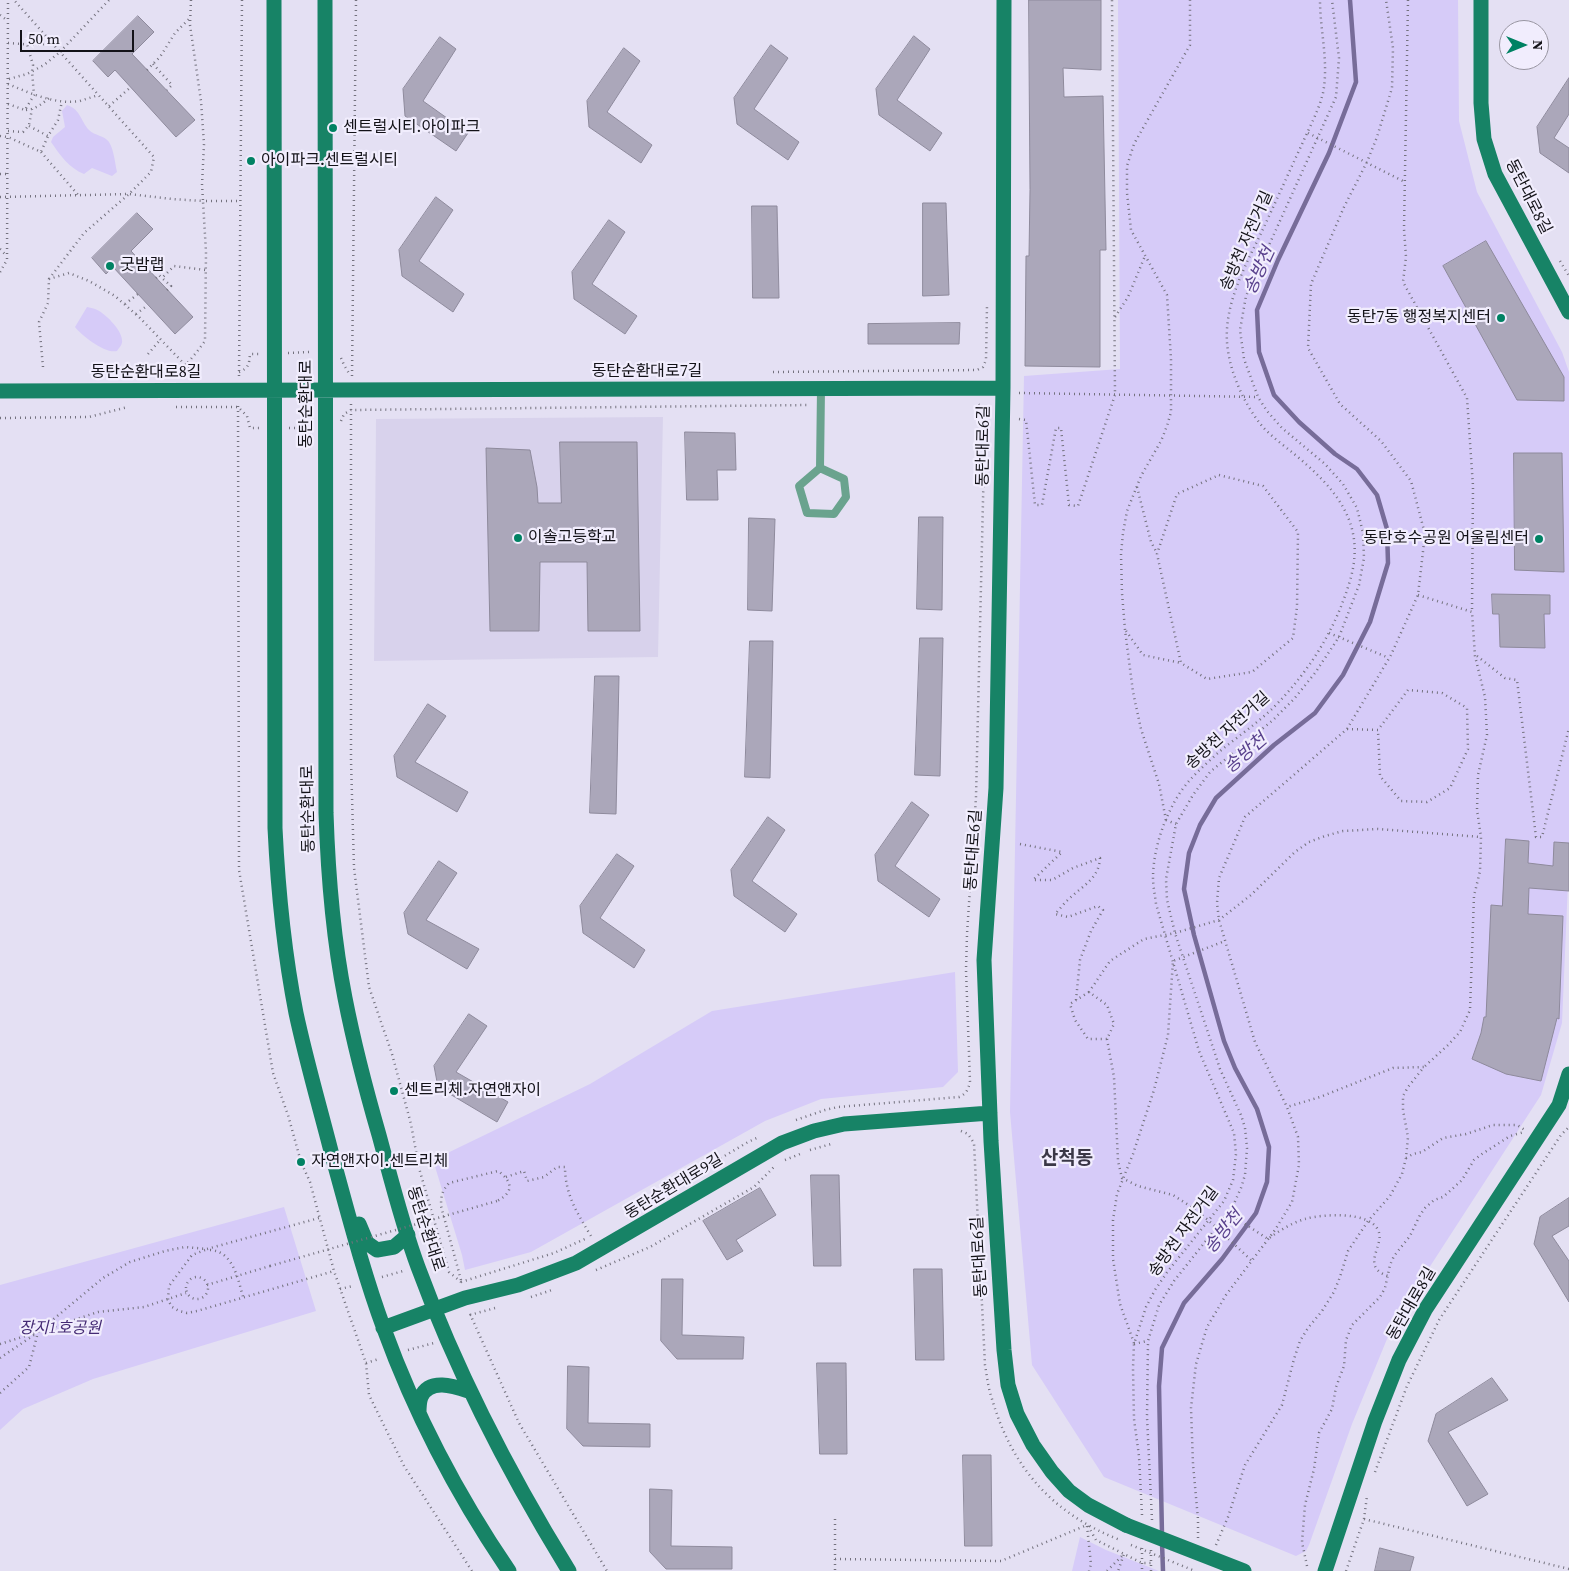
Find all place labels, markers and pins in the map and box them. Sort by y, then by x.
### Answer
place label: 센트럴시티.아이파크 [343,118,480,138]
marker: 센트럴시티.아이파크 [327,122,339,134]
place label: 아이파크.센트럴시티 [261,151,398,171]
marker: 아이파크.센트럴시티 [245,155,257,167]
place label: 굿밤랩 [120,256,164,276]
marker: 굿밤랩 [104,260,116,272]
place label: 동탄7동 행정복지센터 [1347,308,1491,328]
marker: 동탄7동 행정복지센터 [1495,312,1507,324]
place label: 이솔고등학교 [528,528,616,548]
place label: 동탄호수공원 어울림센터 [1363,529,1529,549]
marker: 이솔고등학교 [512,532,524,544]
marker: 동탄호수공원 어울림센터 [1533,533,1545,545]
place label: 센트리체.자연앤자이 [404,1081,541,1101]
marker: 센트리체.자연앤자이 [388,1085,400,1097]
place label: 자연앤자이.센트리체 [311,1152,448,1172]
marker: 자연앤자이.센트리체 [295,1156,307,1168]

